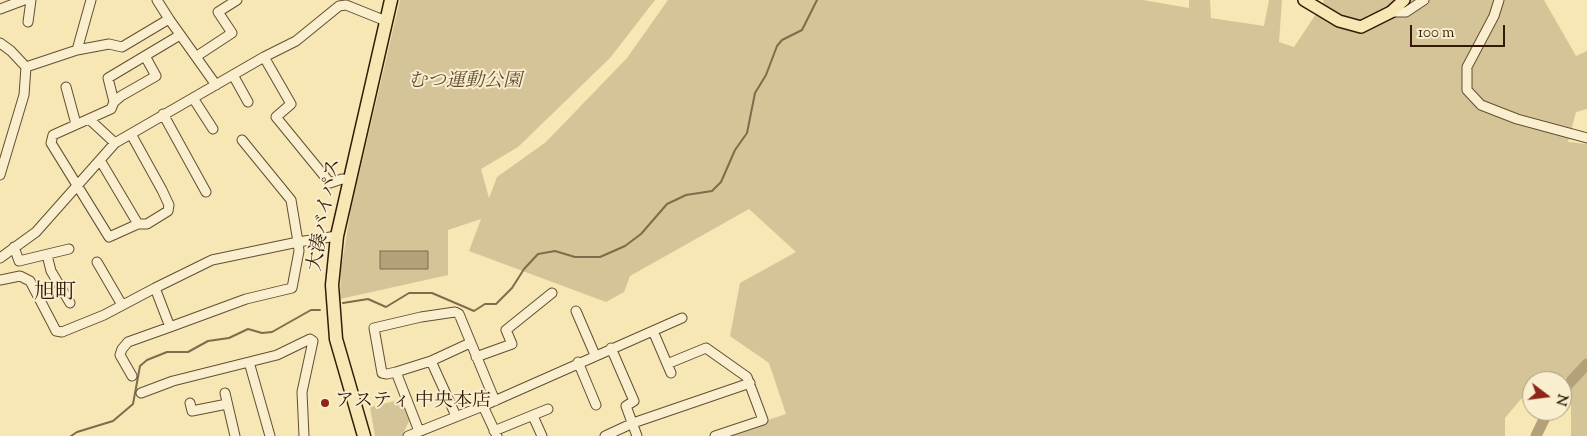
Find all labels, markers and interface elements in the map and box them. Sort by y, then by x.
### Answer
scale bar [1412,15,1507,47]
text: 100 m [1418,23,1454,44]
park label: むつ運動公園 [408,72,522,94]
street label: 大湊バイパス [305,157,347,273]
district label: 旭町 [34,281,76,307]
north arrow [1522,371,1572,421]
place label: アスティ 中央本店 [335,392,491,414]
text: N [1549,392,1572,408]
marker: アスティ 中央本店 [319,397,331,409]

